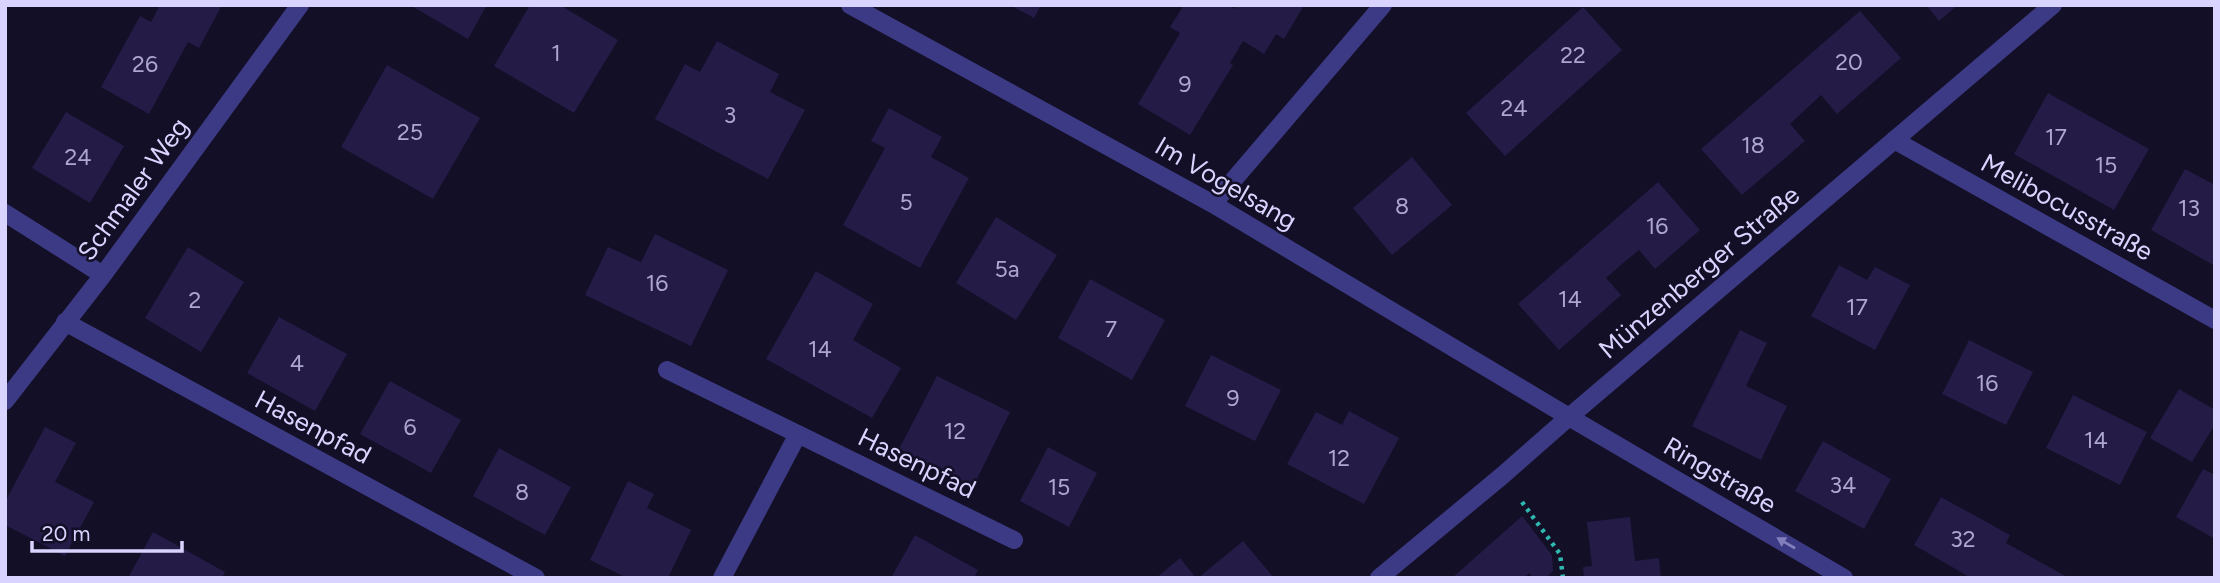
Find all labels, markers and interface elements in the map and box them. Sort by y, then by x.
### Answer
house number: 1 [551,39,561,67]
house number: 22 [1560,41,1586,69]
house number: 20 [1835,48,1863,76]
house number: 26 [132,50,158,78]
house number: 9 [1178,70,1192,98]
house number: 24 [1500,94,1528,122]
house number: 3 [724,101,736,129]
street label: Schmaler Weg [71,111,195,267]
house number: 25 [397,118,423,146]
house number: 17 [2045,123,2067,151]
street label: Im Vogelsang [1150,130,1302,236]
house number: 18 [1741,131,1765,159]
house number: 24 [64,143,92,171]
street label: Melibocusstraße [1975,147,2159,267]
house number: 15 [2095,151,2117,179]
street label: Münzenberger Straße [1592,179,1806,365]
house number: 5 [899,188,913,216]
house number: 8 [1395,192,1409,220]
house number: 13 [2178,194,2200,222]
house number: 16 [1646,212,1668,240]
house number: 5a [995,255,1019,283]
house number: 16 [646,269,668,297]
house number: 14 [1558,285,1582,313]
house number: 2 [189,286,201,314]
house number: 17 [1846,293,1868,321]
house number: 7 [1105,315,1117,343]
house number: 14 [808,335,832,363]
house number: 4 [290,349,304,377]
house number: 16 [1976,369,1998,397]
street label: Hasenpfad [249,383,377,471]
house number: 9 [1226,384,1240,412]
house number: 6 [403,413,417,441]
house number: 12 [944,417,966,445]
street label: Hasenpfad [853,421,981,505]
house number: 14 [2084,426,2108,454]
street label: Ringstraße [1658,430,1782,520]
house number: 12 [1328,444,1350,472]
house number: 34 [1830,471,1856,499]
house number: 15 [1048,473,1070,501]
house number: 8 [515,478,529,506]
scale bar [32,510,182,554]
text: 20 m [42,521,90,546]
house number: 32 [1950,525,1976,553]
one-way arrow [1776,537,1795,550]

